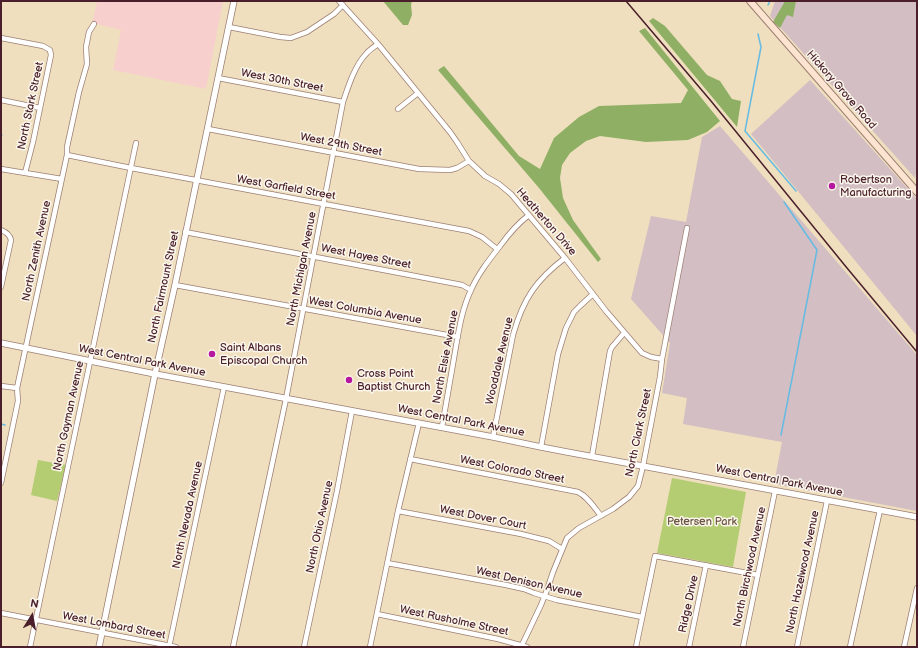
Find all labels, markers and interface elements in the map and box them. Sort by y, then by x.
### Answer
street label: Hickory Grove Road [803,48,879,132]
street label: North Stark Street [15,61,47,151]
street label: West 30th Street [240,67,324,95]
street label: West 29th Street [299,131,383,159]
street label: West Garfield Street [236,173,336,203]
place label: Robertson Manufacturing [840,173,912,199]
marker: Robertson Manufacturing [827,181,837,191]
street label: Heatherton Drive [513,186,579,258]
street label: North Zenith Avenue [20,200,54,302]
street label: North Michigan Avenue [284,211,320,327]
street label: North Fairmount Street [146,230,182,344]
street label: West Hayes Street [320,242,412,272]
street label: West Columbia Avenue [308,295,422,327]
street label: North Elsie Avenue [430,309,462,405]
street label: Wooddale Avenue [484,316,516,406]
place label: Saint Albans Episcopal Church [220,341,307,367]
street label: West Central Park Avenue [77,342,207,380]
marker: Saint Albans Episcopal Church [207,349,217,359]
street label: North Gayman Avenue [51,360,87,472]
place label: Cross Point Baptist Church [357,367,430,393]
marker: Cross Point Baptist Church [344,375,354,385]
street label: North Clark Street [623,388,655,478]
street label: West Central Park Avenue [396,402,526,440]
street label: West Colorado Street [459,453,565,487]
street label: North Nevada Avenue [170,460,206,570]
street label: West Central Park Avenue [714,462,844,500]
street label: North Ohio Avenue [304,480,336,574]
street label: West Dover Court [439,503,527,533]
street label: North Birchwood Avenue [731,506,769,628]
street label: North Hazelwood Avenue [784,509,822,635]
park label: Petersen Park [667,515,737,529]
street label: West Denison Avenue [475,564,583,602]
street label: Ridge Drive [676,574,702,634]
north arrow [12,596,52,636]
text: N [29,597,40,611]
street label: West Rusholme Street [398,603,510,639]
street label: West Lombard Street [61,610,167,642]

